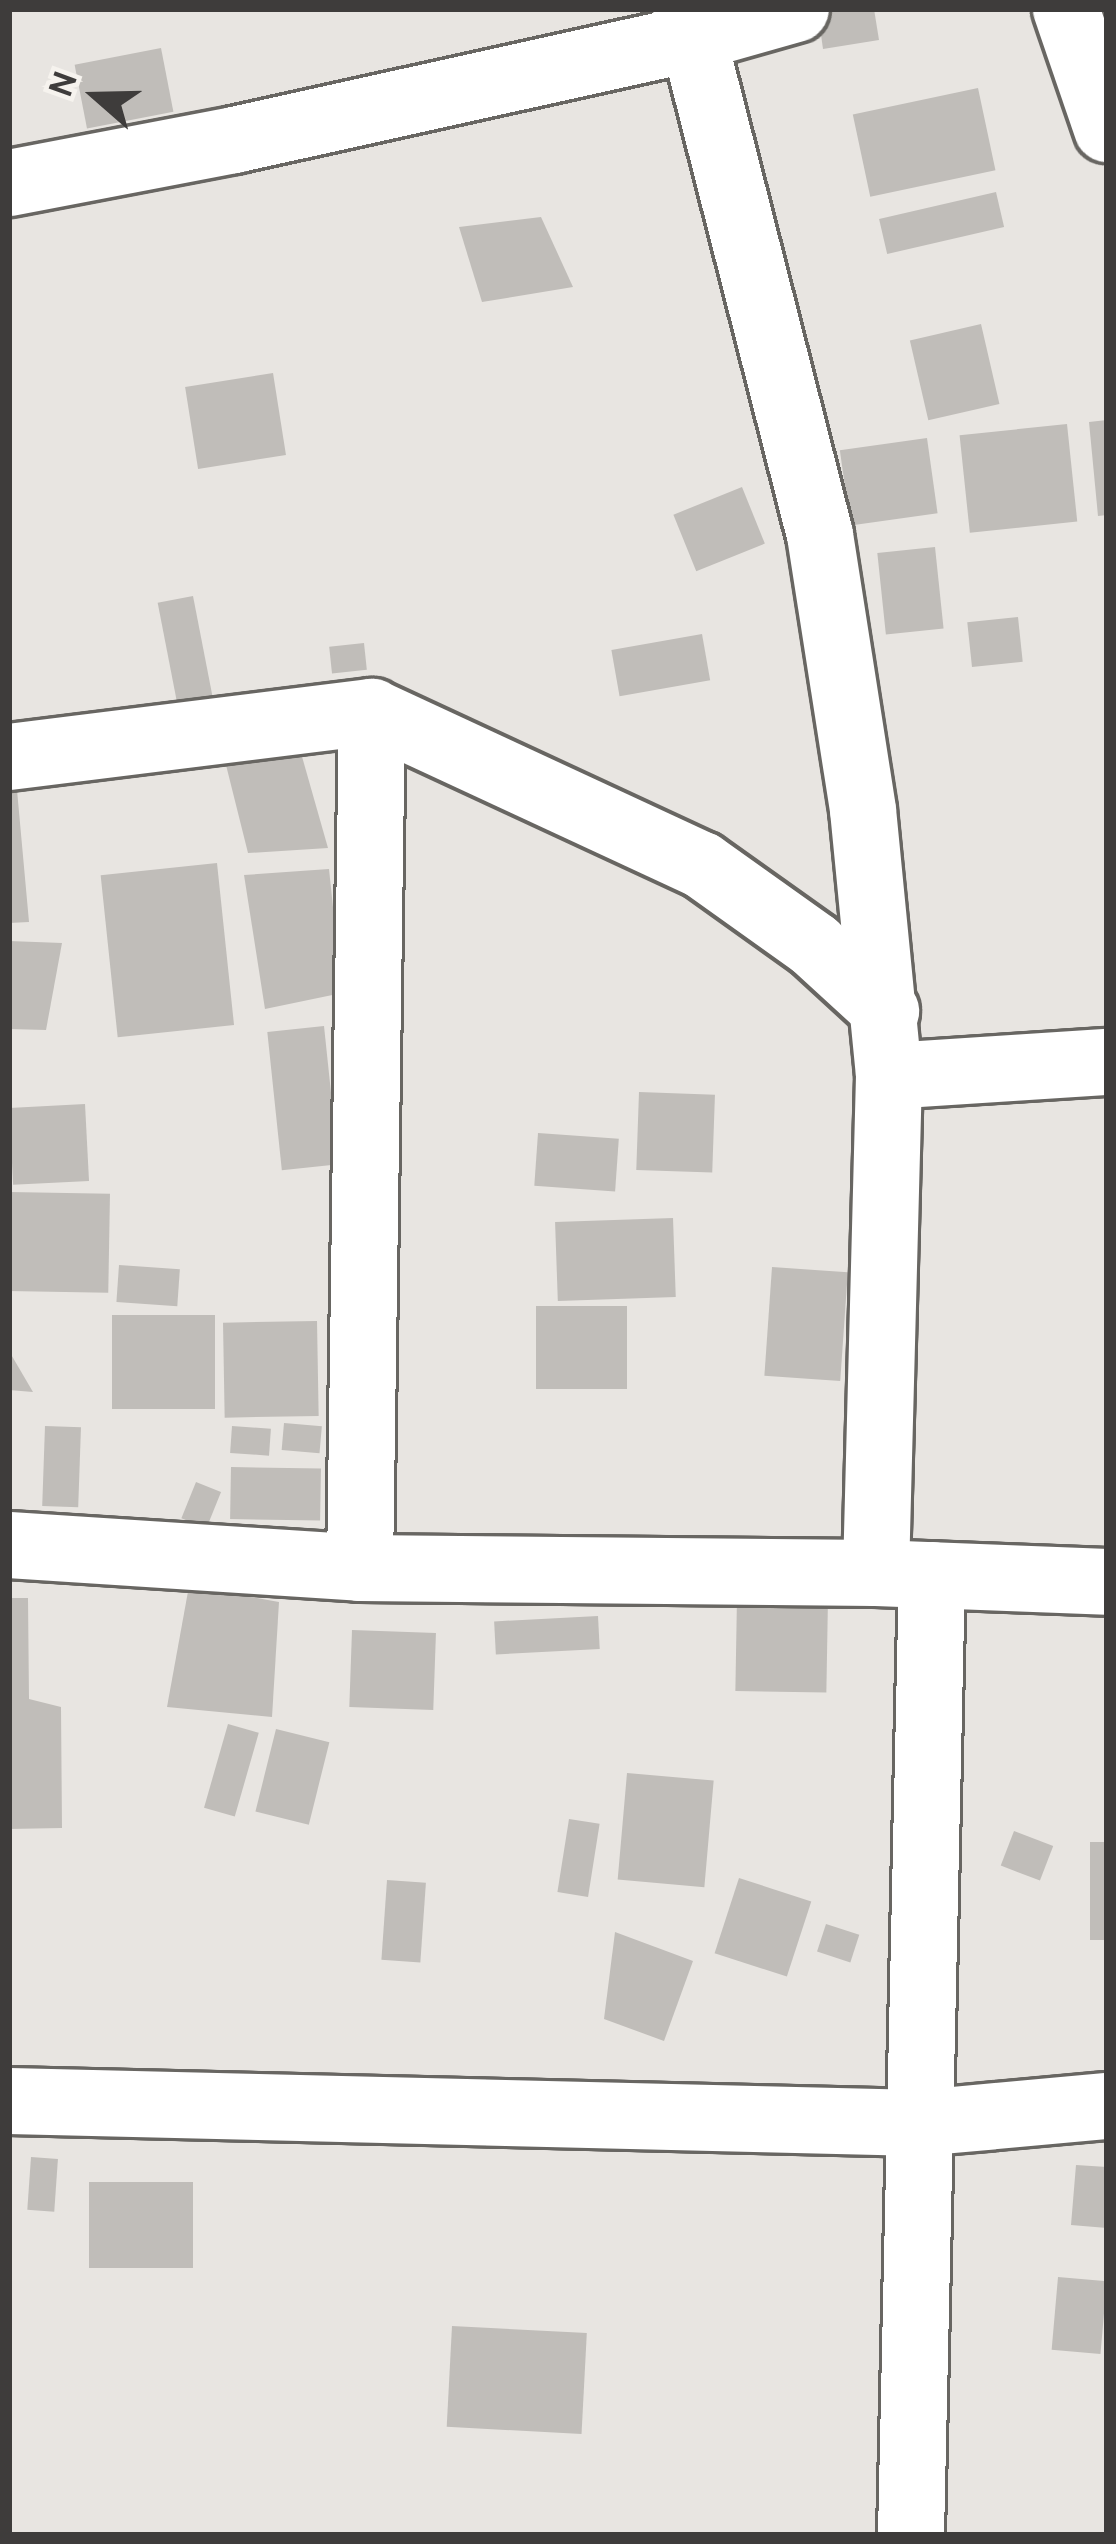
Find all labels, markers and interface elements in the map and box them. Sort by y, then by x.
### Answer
north arrow [36,36,156,156]
text: N [39,66,85,101]

